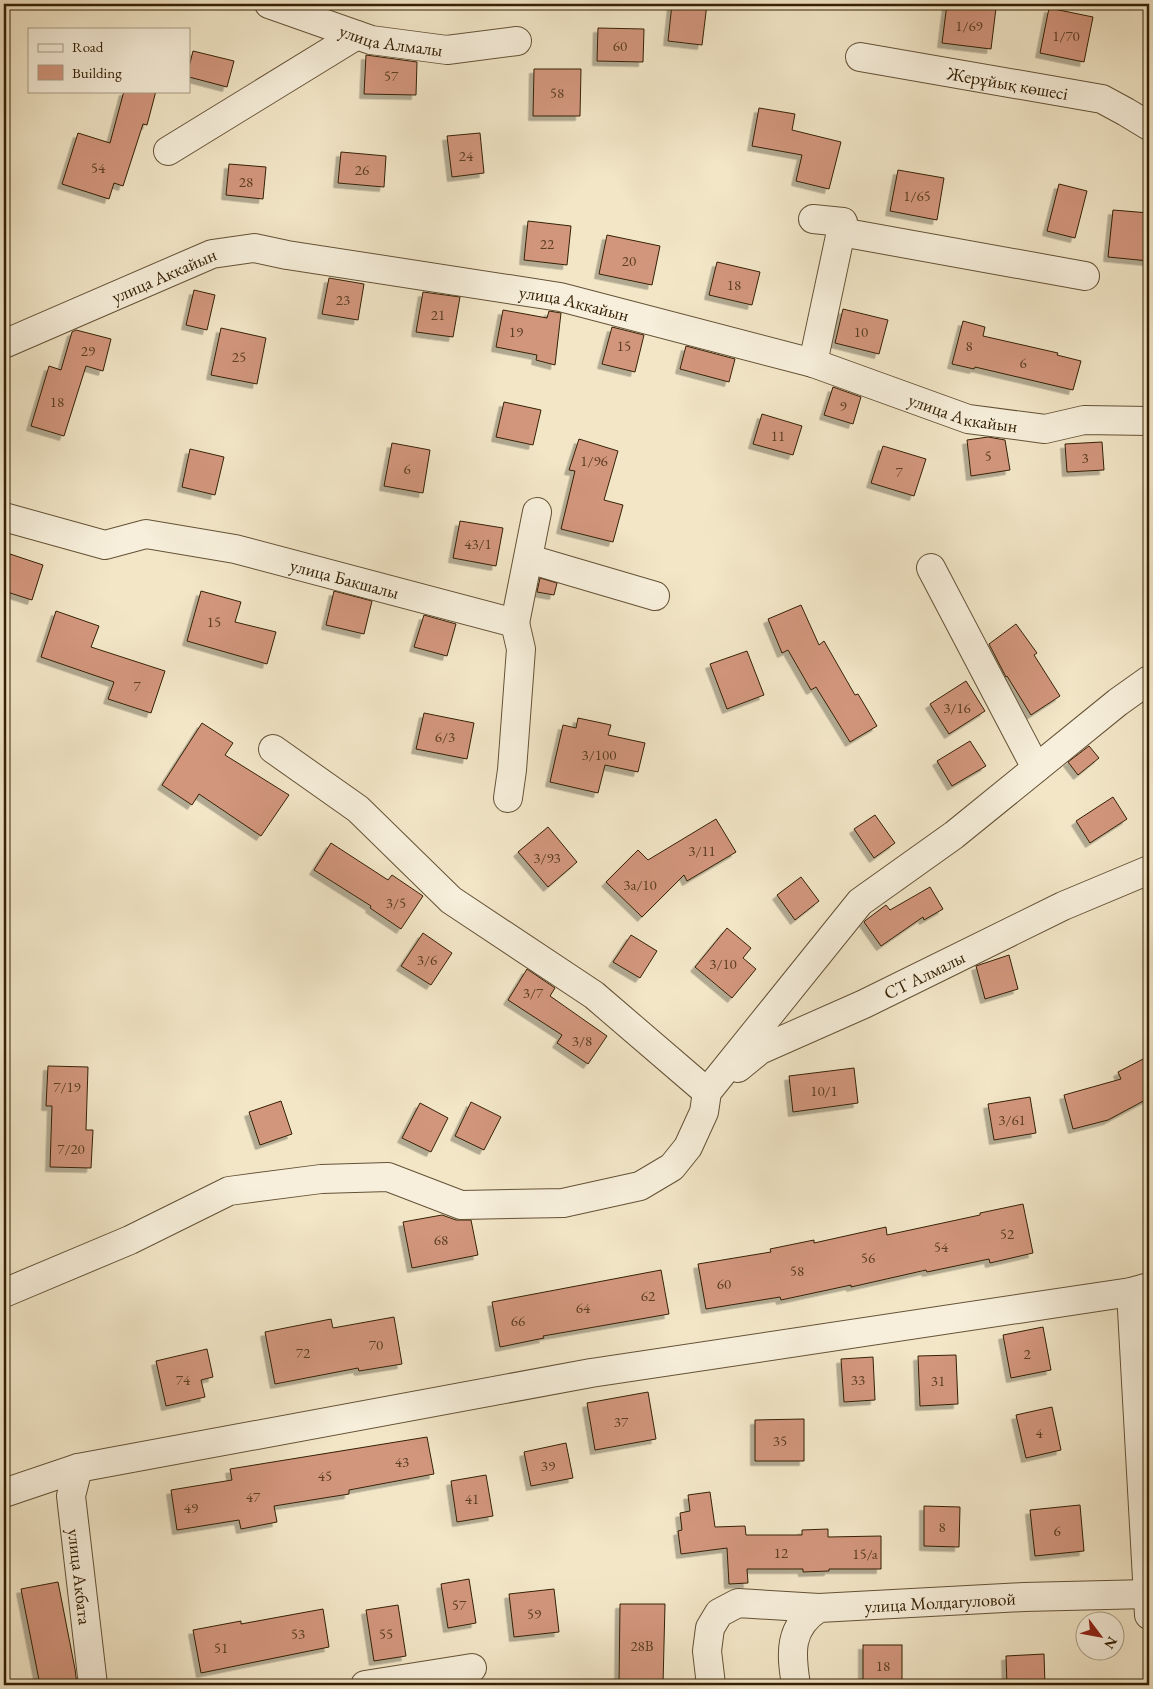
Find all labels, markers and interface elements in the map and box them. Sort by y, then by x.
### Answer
house number: 1/69 [955,16,983,35]
street label: улица Алмалы [336,18,444,61]
house number: 1/70 [1052,26,1080,45]
legend [28,28,190,92]
house number: 60 [613,36,627,55]
text: Road [72,37,104,56]
street label: Жерұйық көшесі [945,61,1071,105]
text: Building [72,63,122,82]
house number: 57 [384,66,399,85]
house number: 58 [550,83,564,102]
house number: 24 [459,146,474,165]
house number: 54 [91,158,106,177]
house number: 26 [355,160,369,179]
house number: 28 [239,172,253,191]
house number: 1/65 [903,186,931,205]
house number: 22 [540,234,555,253]
street label: улица Аккайын [108,242,220,308]
house number: 20 [622,251,636,270]
house number: 18 [727,275,741,294]
street label: улица Аккайын [518,279,632,326]
house number: 23 [336,290,350,309]
house number: 21 [431,305,445,324]
house number: 19 [509,322,523,341]
house number: 10 [854,322,868,341]
house number: 15 [617,336,631,355]
house number: 8 [965,336,973,355]
house number: 29 [81,341,95,360]
house number: 25 [232,347,246,366]
house number: 6 [1019,353,1027,372]
street label: улица Аккайын [905,387,1019,437]
house number: 18 [50,392,64,411]
house number: 9 [839,396,847,415]
house number: 11 [771,426,785,445]
house number: 5 [984,446,992,465]
house number: 3 [1081,448,1089,467]
house number: 1/96 [580,451,608,470]
house number: 6 [403,459,411,478]
house number: 7 [895,462,903,481]
house number: 43/1 [464,534,492,553]
street label: улица Бакшалы [288,553,402,603]
house number: 15 [207,612,221,631]
house number: 7 [133,676,141,695]
house number: 3/16 [943,698,971,717]
house number: 6/3 [435,727,455,746]
house number: 3/100 [582,745,616,764]
house number: 3/11 [688,841,716,860]
house number: 3/93 [533,848,561,867]
house number: 3а/10 [623,875,657,894]
house number: 3/5 [386,893,406,912]
street label: СТ Алмалы [880,945,968,1004]
house number: 3/6 [417,950,437,969]
house number: 3/10 [709,954,737,973]
house number: 3/7 [523,983,544,1002]
house number: 3/8 [572,1031,592,1050]
house number: 7/19 [53,1077,81,1096]
house number: 10/1 [810,1081,838,1100]
house number: 3/61 [998,1110,1026,1129]
house number: 7/20 [57,1139,85,1158]
house number: 52 [1000,1224,1015,1243]
house number: 68 [434,1230,448,1249]
house number: 54 [934,1237,949,1256]
house number: 56 [861,1248,875,1267]
house number: 58 [790,1261,804,1280]
house number: 60 [717,1274,731,1293]
house number: 62 [641,1286,656,1305]
house number: 64 [576,1298,591,1317]
house number: 66 [511,1311,525,1330]
house number: 70 [369,1335,383,1354]
house number: 72 [296,1343,311,1362]
house number: 2 [1023,1344,1031,1363]
house number: 74 [176,1370,191,1389]
house number: 33 [851,1370,865,1389]
house number: 31 [931,1371,945,1390]
house number: 37 [614,1412,629,1431]
house number: 4 [1035,1423,1043,1442]
house number: 35 [773,1431,787,1450]
house number: 43 [395,1452,409,1471]
house number: 39 [541,1456,555,1475]
house number: 45 [318,1466,332,1485]
house number: 47 [246,1487,261,1506]
house number: 41 [465,1489,479,1508]
house number: 49 [184,1498,198,1517]
house number: 8 [938,1517,946,1536]
house number: 6 [1053,1521,1061,1540]
street label: улица Акбата [63,1527,97,1627]
house number: 12 [774,1543,789,1562]
house number: 15/а [852,1544,878,1563]
street label: улица Молдагуловой [864,1586,1017,1617]
house number: 57 [452,1595,467,1614]
house number: 59 [527,1604,541,1623]
north arrow [1076,1612,1126,1662]
house number: 53 [291,1624,305,1643]
house number: 55 [379,1624,393,1643]
text: N [1100,1633,1122,1653]
house number: 28В [630,1636,654,1655]
house number: 51 [214,1638,228,1657]
house number: 18 [876,1656,890,1675]

